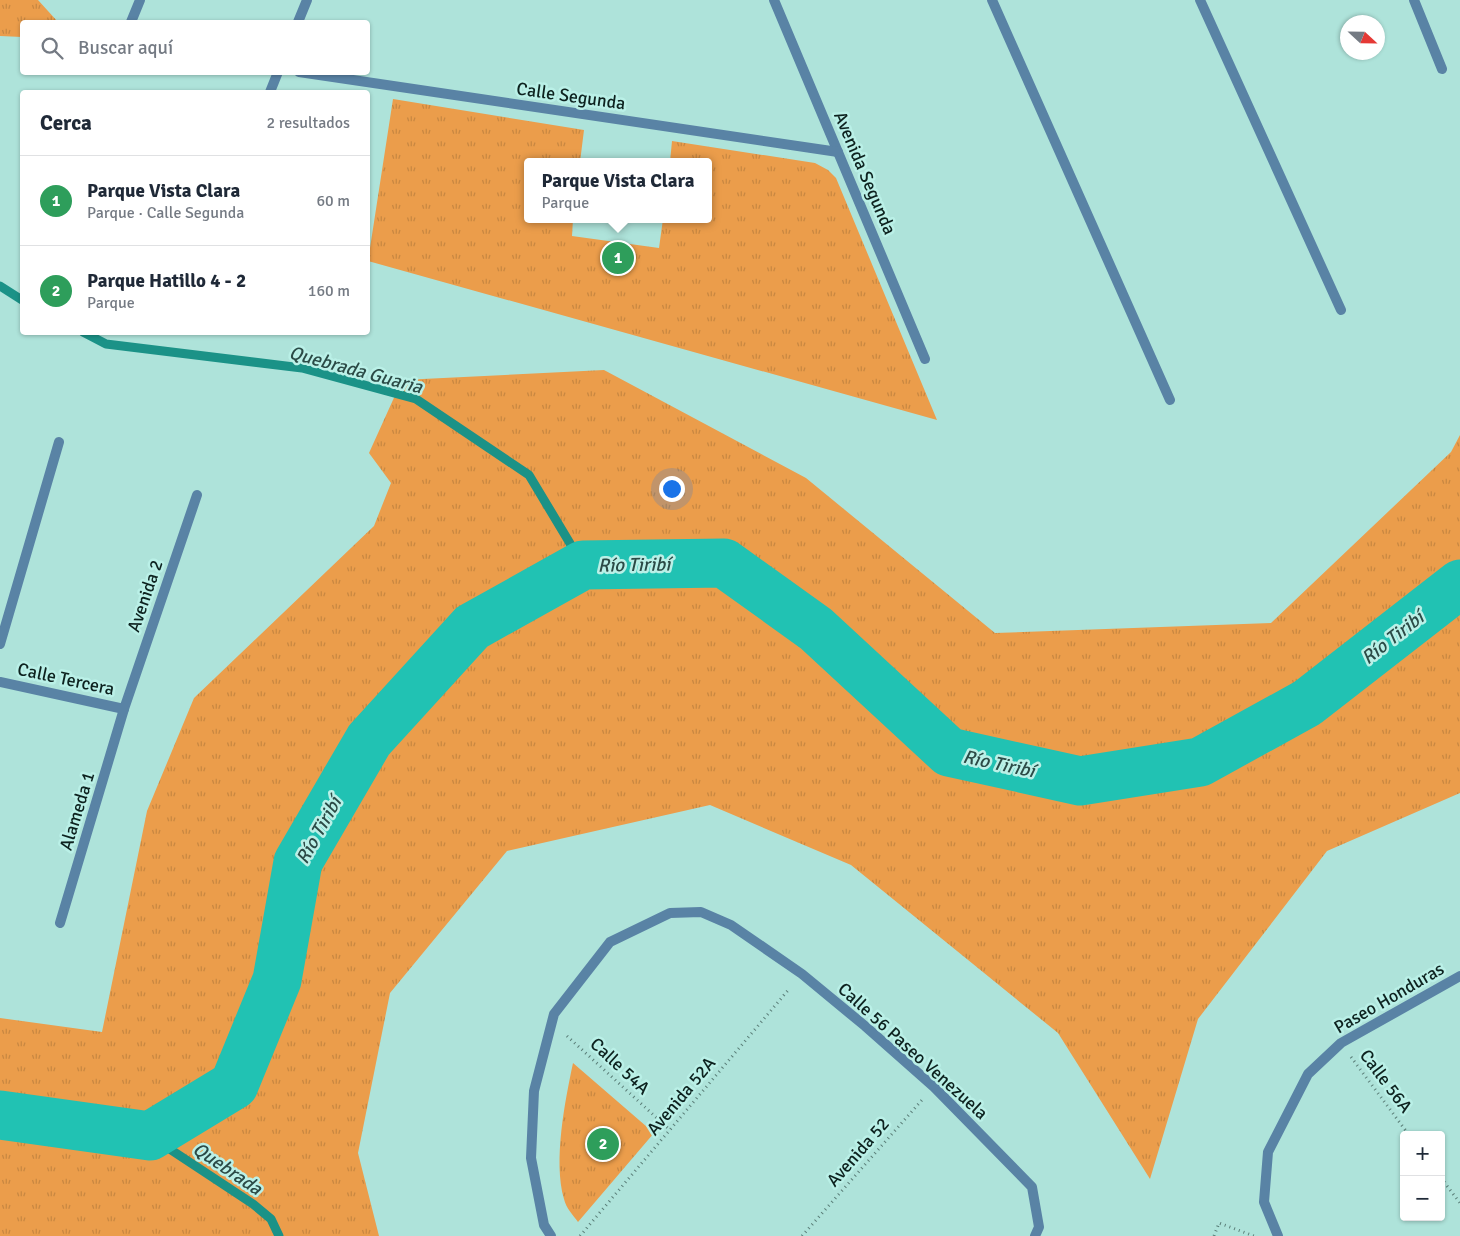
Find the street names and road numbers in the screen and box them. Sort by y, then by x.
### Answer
street label: Calle Segunda [515,77,627,115]
street label: Avenida Segunda [829,108,901,238]
street label: Avenida 2 [122,557,168,635]
street label: Calle Tercera [15,658,117,700]
street label: Alameda 1 [55,769,99,853]
street label: Paseo Honduras [1330,958,1448,1038]
street label: Calle 56 Paseo Venezuela [834,978,992,1124]
street label: Calle 54A [586,1033,654,1099]
street label: Calle 56A [1355,1045,1417,1117]
street label: Avenida 52A [642,1052,720,1140]
street label: Avenida 52 [822,1113,894,1191]

